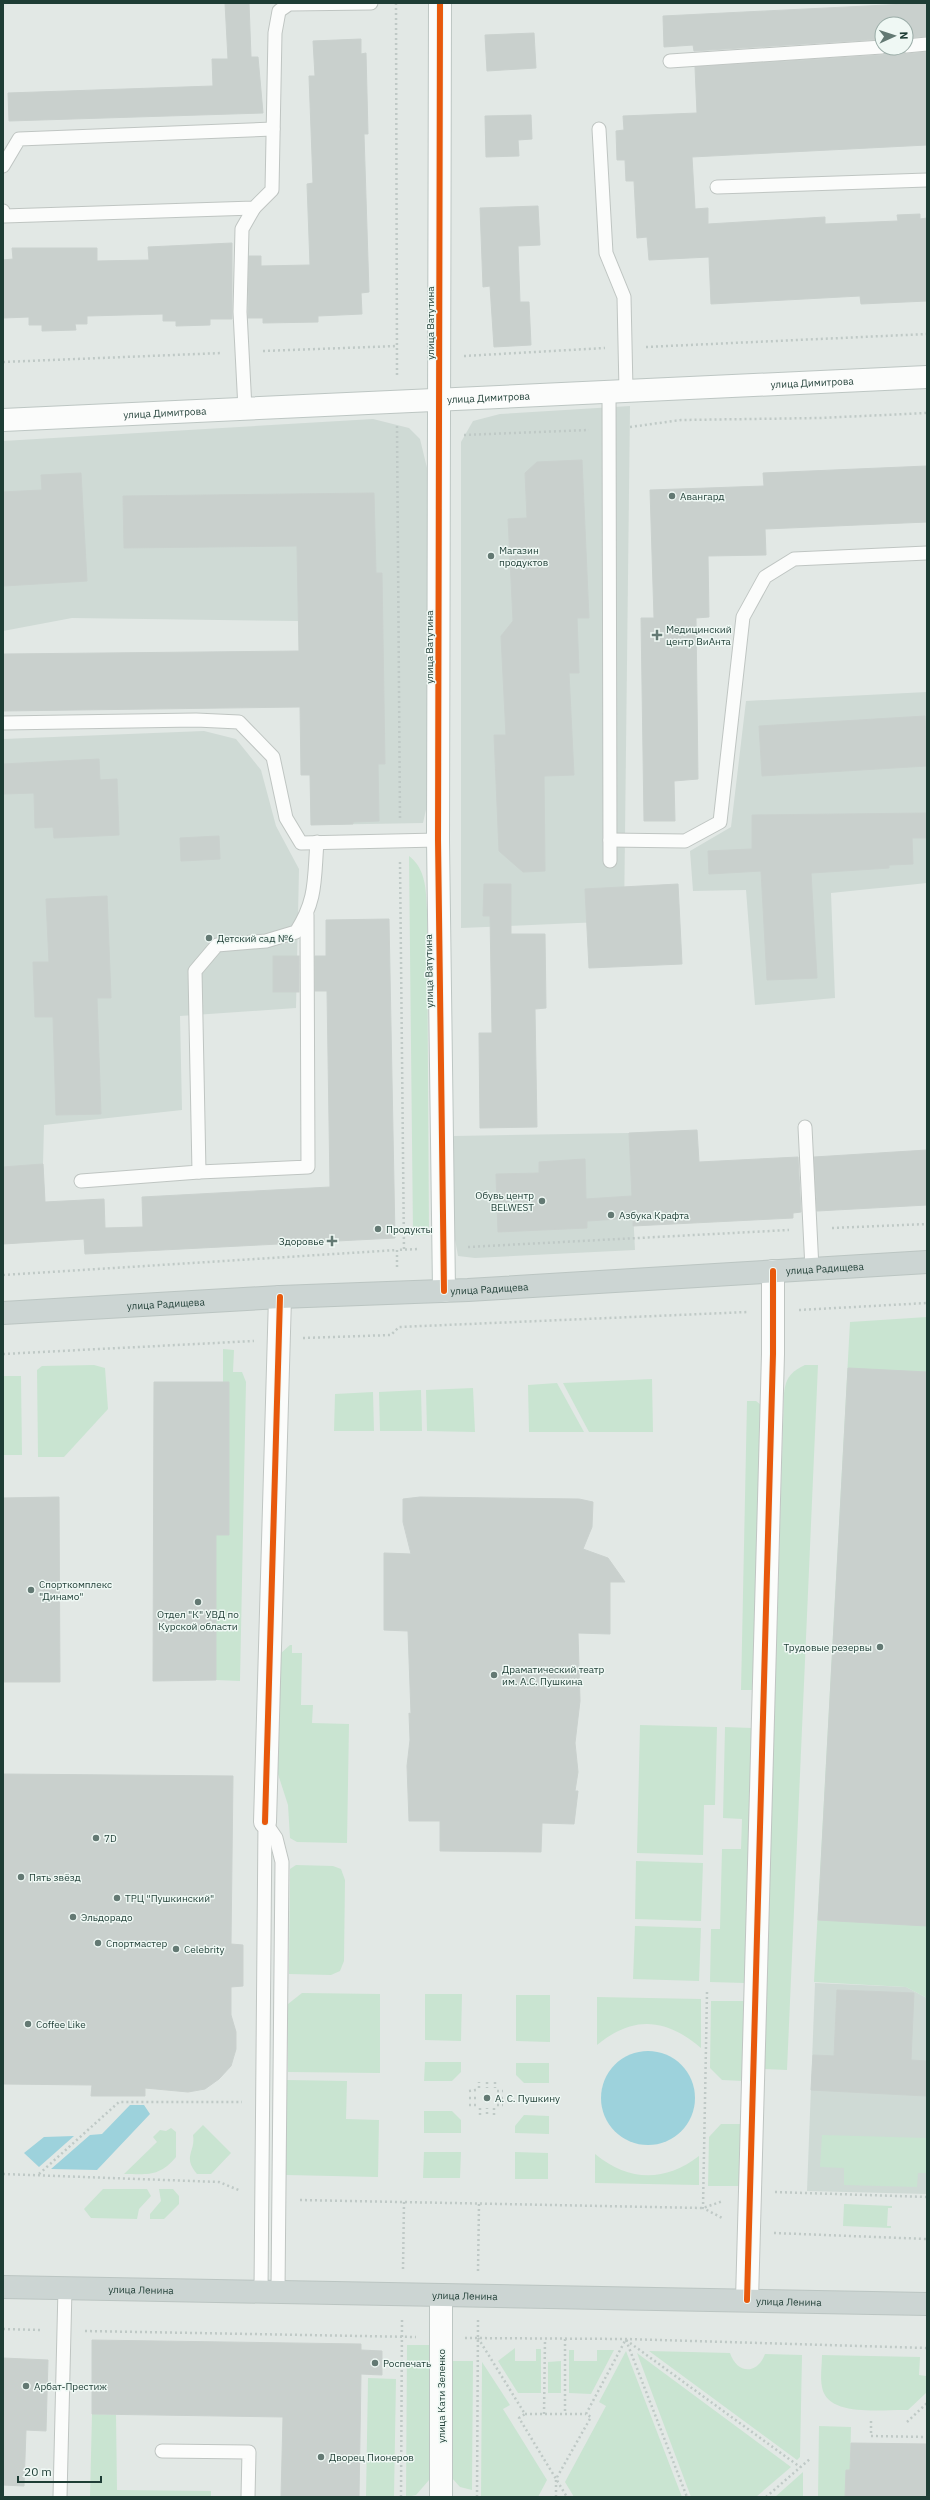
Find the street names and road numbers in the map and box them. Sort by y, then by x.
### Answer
street label: улица Ватутина [424,286,437,360]
street label: улица Димитрова [770,374,855,391]
street label: улица Димитрова [447,389,531,406]
street label: улица Димитрова [123,404,207,421]
street label: улица Ватутина [423,610,436,684]
street label: улица Ватутина [422,934,436,1008]
street label: улица Радищева [785,1259,865,1277]
street label: улица Радищева [450,1280,529,1297]
street label: улица Радищева [126,1295,206,1312]
street label: улица Ленина [108,2282,174,2297]
street label: улица Ленина [432,2288,498,2303]
street label: улица Ленина [756,2294,822,2309]
street label: улица Кати Зеленко [435,2349,448,2443]

